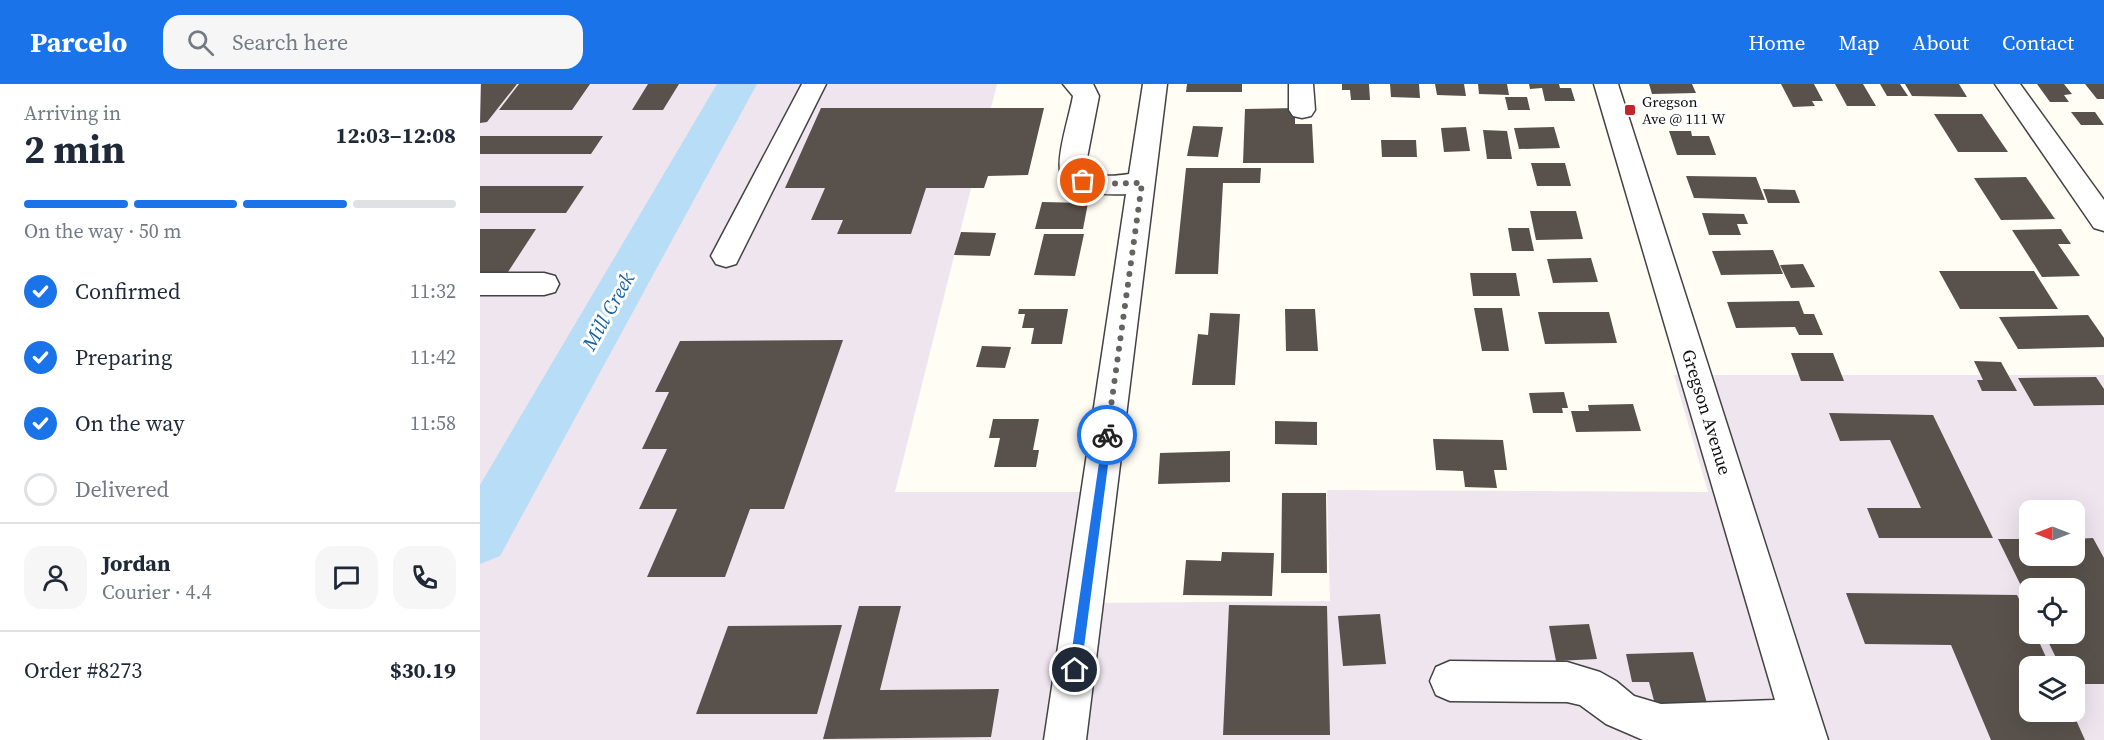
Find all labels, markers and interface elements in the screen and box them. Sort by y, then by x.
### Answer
search box [163,15,583,69]
text: Parcelo [30,23,127,61]
icon: search [184,26,217,59]
text: Search here [232,27,348,57]
text: Home [1748,28,1806,57]
text: Map [1839,28,1880,57]
text: About [1913,28,1969,57]
text: Contact [2002,28,2074,57]
place label: Gregson Ave @ 111 W [1642,91,1726,129]
text: Arriving in [24,99,121,127]
marker: Gregson Ave @ 111 W [1623,103,1637,117]
text: 12:03–12:08 [336,120,456,150]
text: 2 min [24,123,125,176]
pin [1057,155,1108,206]
icon: bag [1066,164,1099,197]
text: On the way · 50 m [24,217,181,245]
water label: Mill Creek [575,266,641,356]
icon: check [24,275,57,308]
text: Confirmed [75,276,180,306]
text: 11:32 [410,277,456,305]
icon: check [24,341,57,374]
text: Preparing [75,342,172,372]
text: 11:42 [410,343,456,371]
street label: Gregson Avenue [1676,346,1738,478]
courier [1077,405,1137,465]
icon: check [24,407,57,440]
text: On the way [75,408,184,438]
text: 11:58 [410,409,456,437]
icon: bike [1091,419,1124,452]
text: Delivered [75,474,169,504]
north arrow [2019,500,2085,566]
map controls [2019,500,2085,722]
button: person [24,546,87,609]
button: chat [315,546,378,609]
button: phone [393,546,456,609]
text: Jordan [102,548,170,578]
text: Courier · 4.4 [102,578,211,606]
button: locate [2019,578,2085,644]
pin [1049,644,1100,695]
icon: home [1058,653,1091,686]
text: Order #8273 [24,655,142,685]
text: $30.19 [390,655,456,685]
button: layers [2019,656,2085,722]

